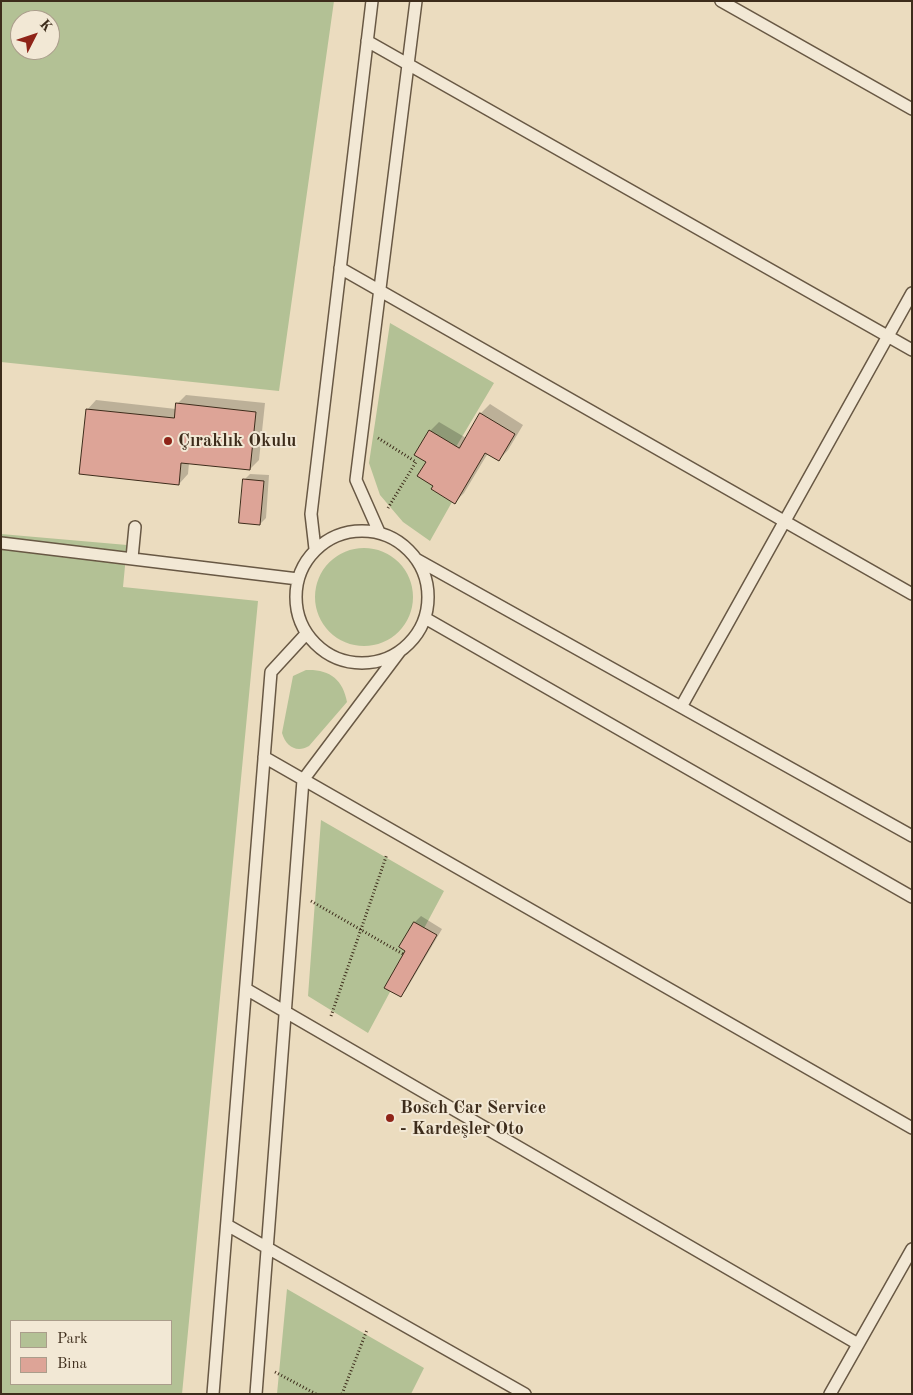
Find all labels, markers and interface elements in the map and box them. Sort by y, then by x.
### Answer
north arrow [10,10,60,60]
text: K [37,17,54,34]
place label: Çıraklık Okulu [178,430,296,452]
marker: Çıraklık Okulu [162,435,174,447]
place label: Bosch Car Service - Kardeşler Oto [400,1097,546,1140]
marker: Bosch Car Service - Kardeşler Oto [384,1112,396,1124]
legend [10,1320,172,1385]
text: Park [57,1332,88,1347]
text: Bina [57,1357,87,1372]

